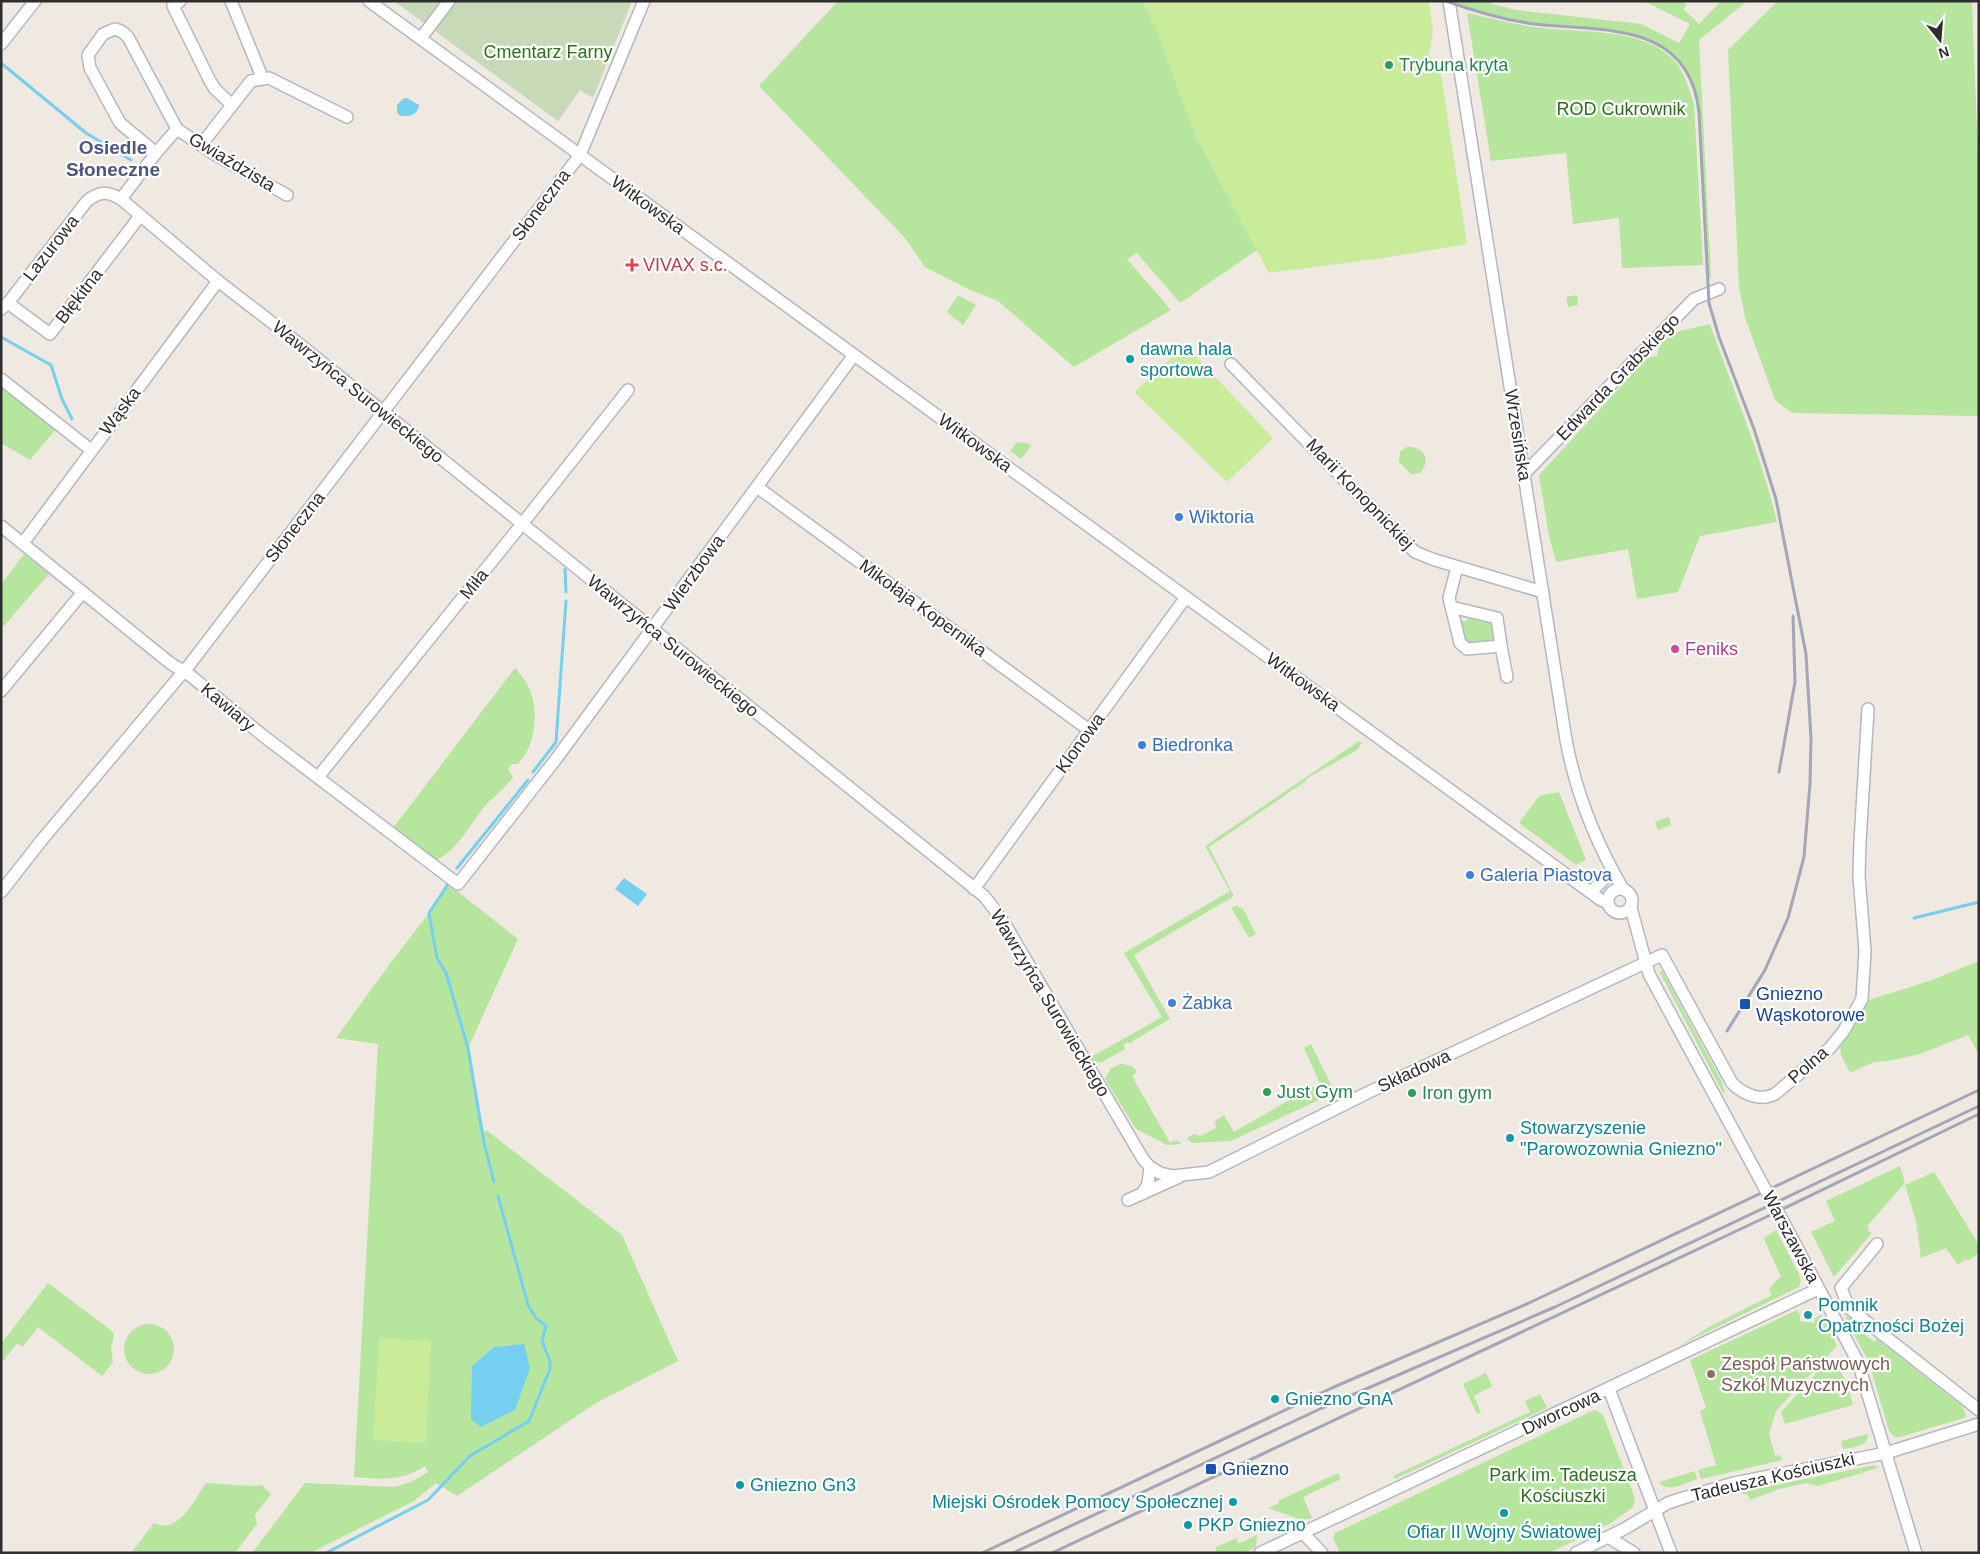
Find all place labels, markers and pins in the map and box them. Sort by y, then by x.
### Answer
place label: Trybuna kryta [1399,55,1509,75]
marker: Trybuna kryta [1383,59,1395,71]
place label: VIVAX s.c. [643,255,728,275]
marker: VIVAX s.c. [625,258,639,272]
place label: dawna hala sportowa [1140,339,1233,380]
marker: dawna hala sportowa [1124,353,1136,365]
place label: Wiktoria [1189,507,1255,527]
marker: Wiktoria [1173,511,1185,523]
place label: Feniks [1685,639,1738,659]
marker: Feniks [1669,643,1681,655]
place label: Biedronka [1152,735,1234,755]
marker: Biedronka [1136,739,1148,751]
place label: Galeria Piastova [1480,865,1613,885]
marker: Galeria Piastova [1464,869,1476,881]
place label: Gniezno Wąskotorowe [1756,984,1865,1025]
place label: Żabka [1182,993,1233,1013]
marker: Żabka [1166,997,1178,1009]
marker: Gniezno Wąskotorowe [1738,997,1752,1011]
place label: Just Gym [1277,1082,1353,1102]
place label: Iron gym [1422,1083,1492,1103]
marker: Just Gym [1261,1086,1273,1098]
marker: Iron gym [1406,1087,1418,1099]
place label: Stowarzyszenie "Parowozownia Gniezno" [1520,1118,1722,1159]
marker: Stowarzyszenie "Parowozownia Gniezno" [1504,1132,1516,1144]
place label: Pomnik Opatrzności Bożej [1818,1295,1964,1336]
marker: Pomnik Opatrzności Bożej [1802,1309,1814,1321]
place label: Zespół Państwowych Szkół Muzycznych [1721,1354,1890,1395]
marker: Zespół Państwowych Szkół Muzycznych [1705,1368,1717,1380]
place label: Gniezno GnA [1285,1389,1393,1409]
marker: Gniezno GnA [1269,1393,1281,1405]
place label: Gniezno [1222,1459,1289,1479]
marker: Gniezno [1204,1462,1218,1476]
place label: Gniezno Gn3 [750,1475,856,1495]
marker: Gniezno Gn3 [734,1479,746,1491]
place label: Miejski Ośrodek Pomocy Społecznej [932,1492,1223,1512]
marker: Miejski Ośrodek Pomocy Społecznej [1227,1496,1239,1508]
marker: Ofiar II Wojny Światowej [1498,1507,1510,1519]
place label: PKP Gniezno [1198,1515,1306,1535]
marker: PKP Gniezno [1182,1519,1194,1531]
place label: Ofiar II Wojny Światowej [1407,1521,1601,1542]

